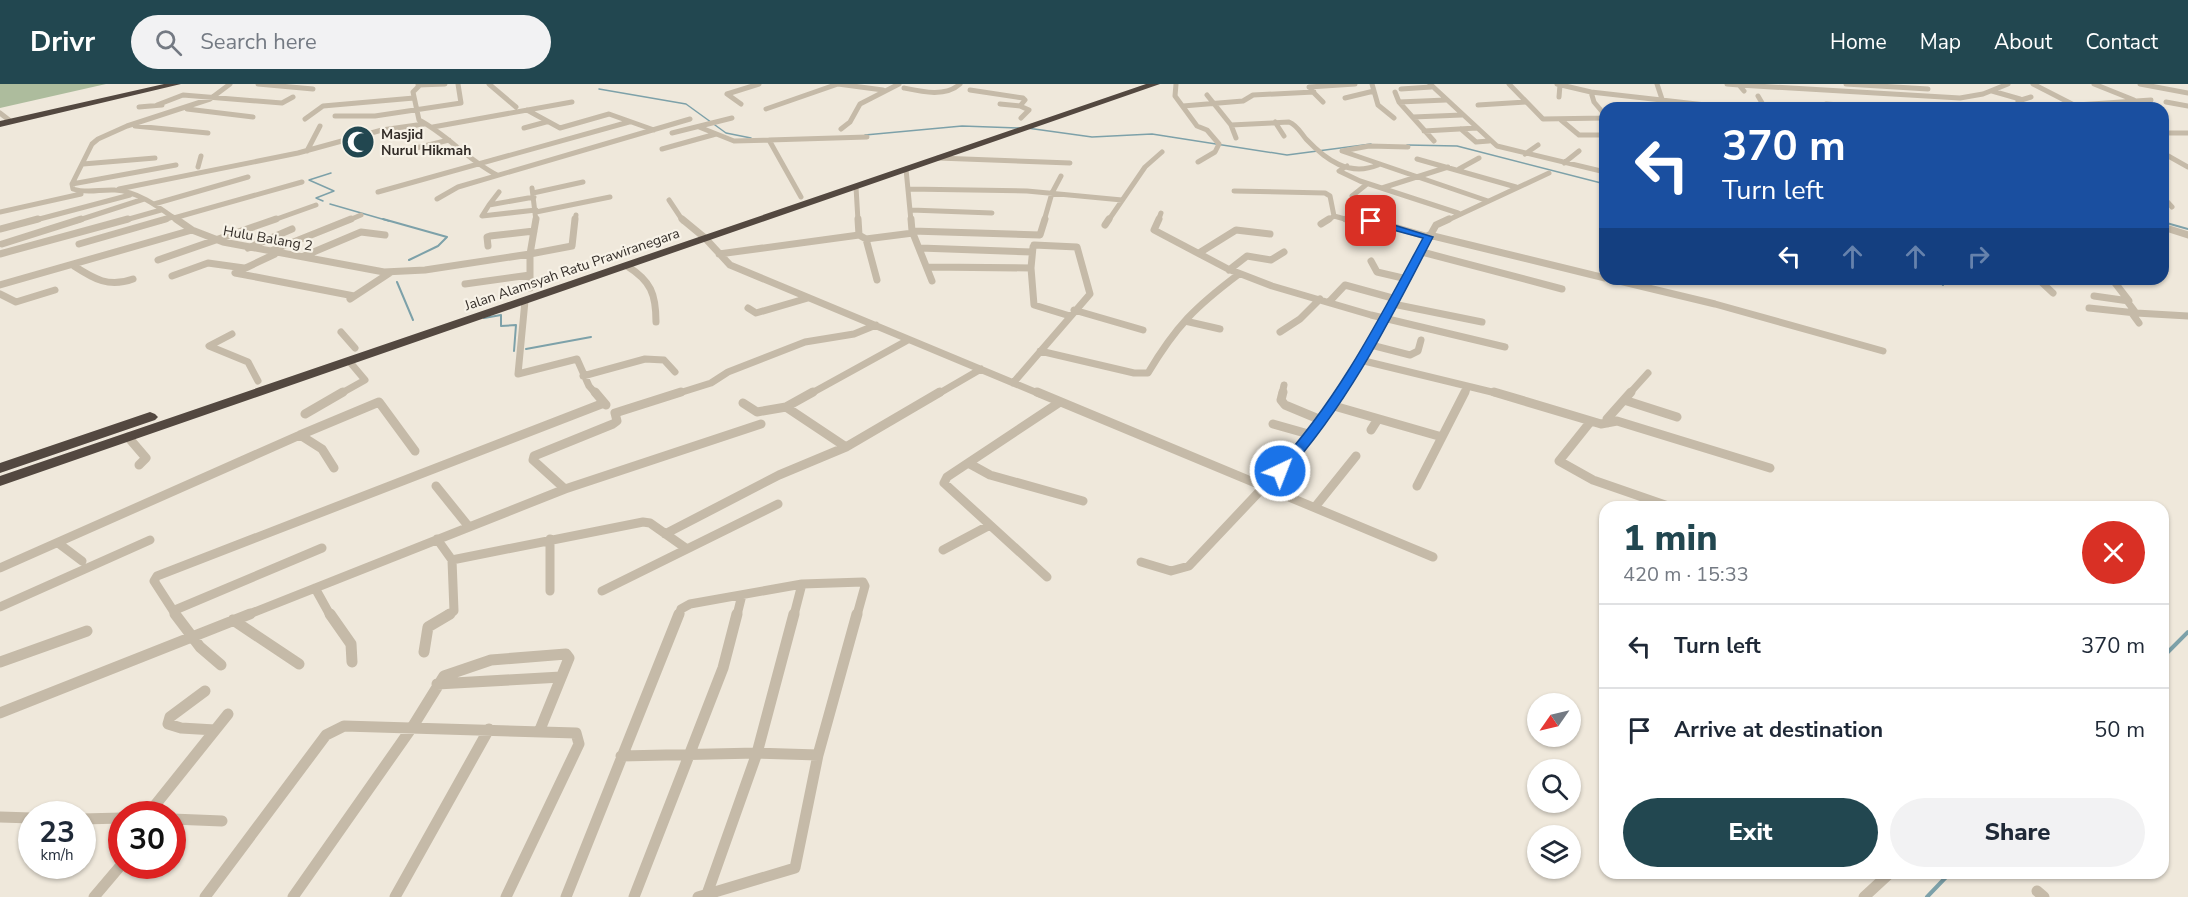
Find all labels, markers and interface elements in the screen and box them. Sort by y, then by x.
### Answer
search box [131,15,551,69]
text: Drivr [30,23,95,61]
icon: search [152,26,185,59]
text: Search here [200,27,317,57]
text: Home [1830,28,1887,56]
text: Map [1920,28,1961,56]
text: About [1994,28,2052,56]
text: Contact [2085,28,2158,56]
text: 370 m [1722,118,1846,175]
mosque icon: Masjid Nurul Hikmah [340,124,376,160]
place label: Masjid Nurul Hikmah [381,125,471,160]
icon: left [1623,126,1701,204]
text: Turn left [1722,172,1823,209]
pin [1345,195,1396,246]
icon: arrive [1354,204,1387,237]
street label: Hulu Balang 2 [222,221,314,256]
street label: Jalan Alamsyah Ratu Prawiranegara [461,224,682,316]
icon: left [1773,240,1806,273]
icon: ahead [1836,240,1869,273]
icon: ahead [1899,240,1932,273]
icon: right [1962,240,1995,273]
position arrow [1248,439,1312,503]
text: 1 min [1623,514,1718,563]
button: close [2082,521,2145,584]
text: 420 m · 15:33 [1623,561,1749,588]
icon: left [1623,630,1656,663]
text: Turn left [1674,631,1761,661]
text: 370 m [2081,631,2145,661]
north arrow [1527,693,1581,747]
map controls [1527,693,1581,879]
icon: arrive [1623,714,1656,747]
text: Arrive at destination [1674,715,1883,745]
text: 50 m [2094,715,2145,745]
button: search [1527,759,1581,813]
button: Exit [1623,798,1878,867]
button: Share [1890,798,2145,867]
speed limit sign: 30 [108,801,186,879]
text: 23 [39,812,75,853]
button: layers [1527,825,1581,879]
text: km/h [40,845,74,865]

